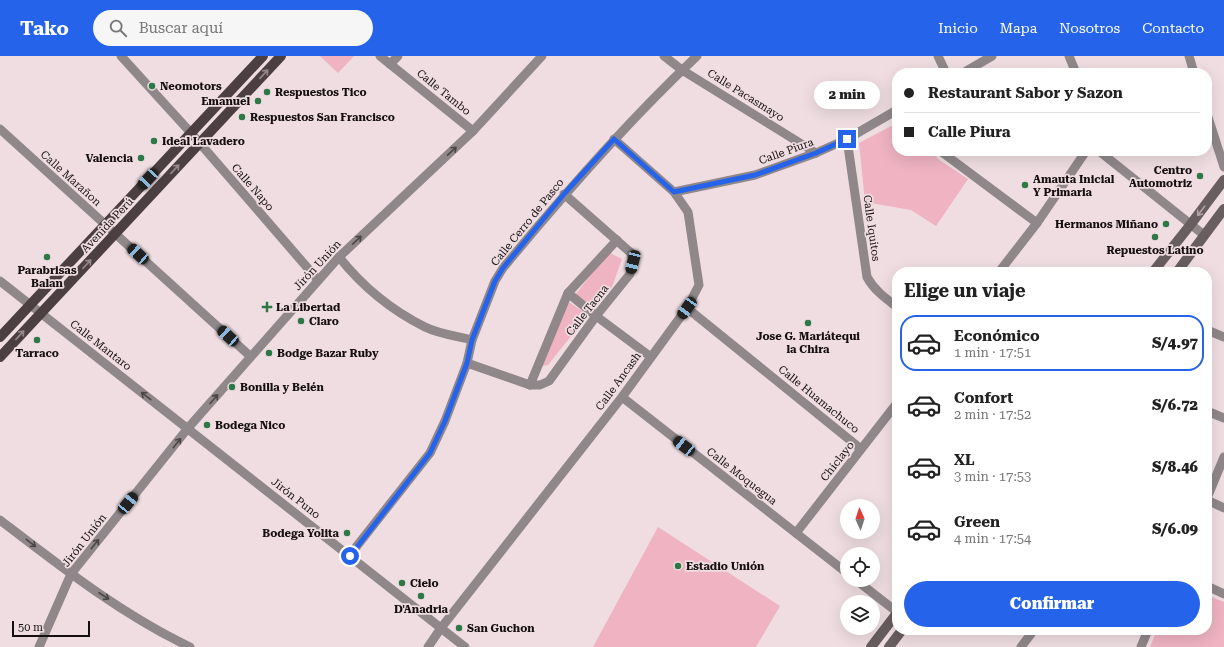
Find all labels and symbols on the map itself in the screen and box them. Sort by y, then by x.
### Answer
street label: Calle Tambo [414,67,474,118]
street label: Calle Pacasmayo [705,67,787,124]
one-way arrow [259,69,269,79]
place label: Neomotors [160,80,222,93]
marker: Neomotors [147,81,157,91]
callout: 2 min [814,81,880,109]
place label: Respuestos Tico [275,86,367,99]
marker: Respuestos Tico [262,87,272,97]
place label: Emanuel [201,95,250,108]
marker: Emanuel [253,96,263,106]
place label: Respuestos San Francisco [250,111,395,124]
marker: Respuestos San Francisco [237,112,247,122]
route end [838,130,856,148]
place label: Ideal Lavadero [162,135,245,148]
marker: Ideal Lavadero [149,136,159,146]
street label: Calle Piura [757,136,815,167]
one-way arrow [447,146,457,156]
street label: Calle Marañon [38,148,104,209]
place label: Valencia [85,152,134,165]
marker: Valencia [136,153,146,163]
street label: Calle Napo [229,161,277,214]
one-way arrow [171,164,180,174]
place label: Centro Automotriz [1129,164,1192,190]
car [135,166,161,192]
marker: Centro Automotriz [1195,171,1205,181]
place label: Amauta Inicial Y Primaria [1033,173,1115,199]
street label: Calle Cerro de Pasco [488,176,567,269]
marker: Amauta Inicial Y Primaria [1020,180,1030,190]
street label: Calle Iquitos [860,194,883,262]
street label: Avenida Perú [79,195,136,255]
one-way arrow [1197,205,1205,216]
place label: Hermanos Miñano [1055,218,1158,231]
marker: Hermanos Miñano [1161,219,1171,229]
marker: Repuestos Latino [1150,232,1160,242]
one-way arrow [352,235,362,245]
street label: Jirón Unión [291,238,344,293]
car [125,242,151,266]
place label: Repuestos Latino [1106,244,1204,257]
car [624,249,642,275]
marker: Parabrisas Balan [42,252,52,262]
one-way arrow [82,259,91,270]
place label: Parabrisas Balan [17,264,77,290]
street label: Calle Tacna [563,282,611,338]
car [675,295,699,321]
marker: La Libertad [261,301,273,313]
place label: La Libertad [276,301,341,314]
place label: Claro [309,315,339,328]
marker: Claro [296,316,306,326]
street label: Calle Mantaro [68,317,134,373]
marker: Jose G. Mariátequi la Chira [803,318,813,328]
car [215,324,241,348]
one-way arrow [16,330,25,340]
place label: Jose G. Mariátequi la Chira [756,330,860,356]
marker: Tarraco [32,335,42,345]
place label: Tarraco [15,347,59,360]
place label: Bodge Bazar Ruby [277,347,379,360]
marker: Bodge Bazar Ruby [264,348,274,358]
street label: Calle Ancash [593,350,644,413]
street label: Calle Huamachuco [776,363,862,436]
place label: Bonilla y Belén [240,381,324,394]
marker: Bonilla y Belén [227,382,237,392]
one-way arrow [141,391,152,400]
one-way arrow [209,394,218,404]
place label: Bodega Nico [215,419,285,432]
marker: Bodega Nico [202,420,212,430]
car [671,434,697,458]
one-way arrow [172,437,181,448]
street label: Chiclayo [818,439,857,484]
street label: Calle Moquegua [704,445,779,508]
street label: Jirón Puno [269,475,323,522]
car [116,490,140,516]
north arrow [840,499,880,539]
street label: Jirón Unión [60,511,109,569]
place label: Bodega Yolita [262,527,340,540]
marker: Bodega Yolita [342,528,352,538]
one-way arrow [25,539,36,548]
one-way arrow [91,539,100,549]
route start [341,547,359,565]
place label: Estadio Unión [686,560,765,573]
marker: Estadio Unión [673,561,683,571]
place label: Cielo [410,577,439,590]
marker: Cielo [397,578,407,588]
marker: D'Anadria [416,591,426,601]
one-way arrow [98,592,110,600]
place label: D'Anadria [394,603,449,616]
scale bar [12,619,90,638]
place label: San Guchon [467,622,535,635]
marker: San Guchon [454,623,464,633]

